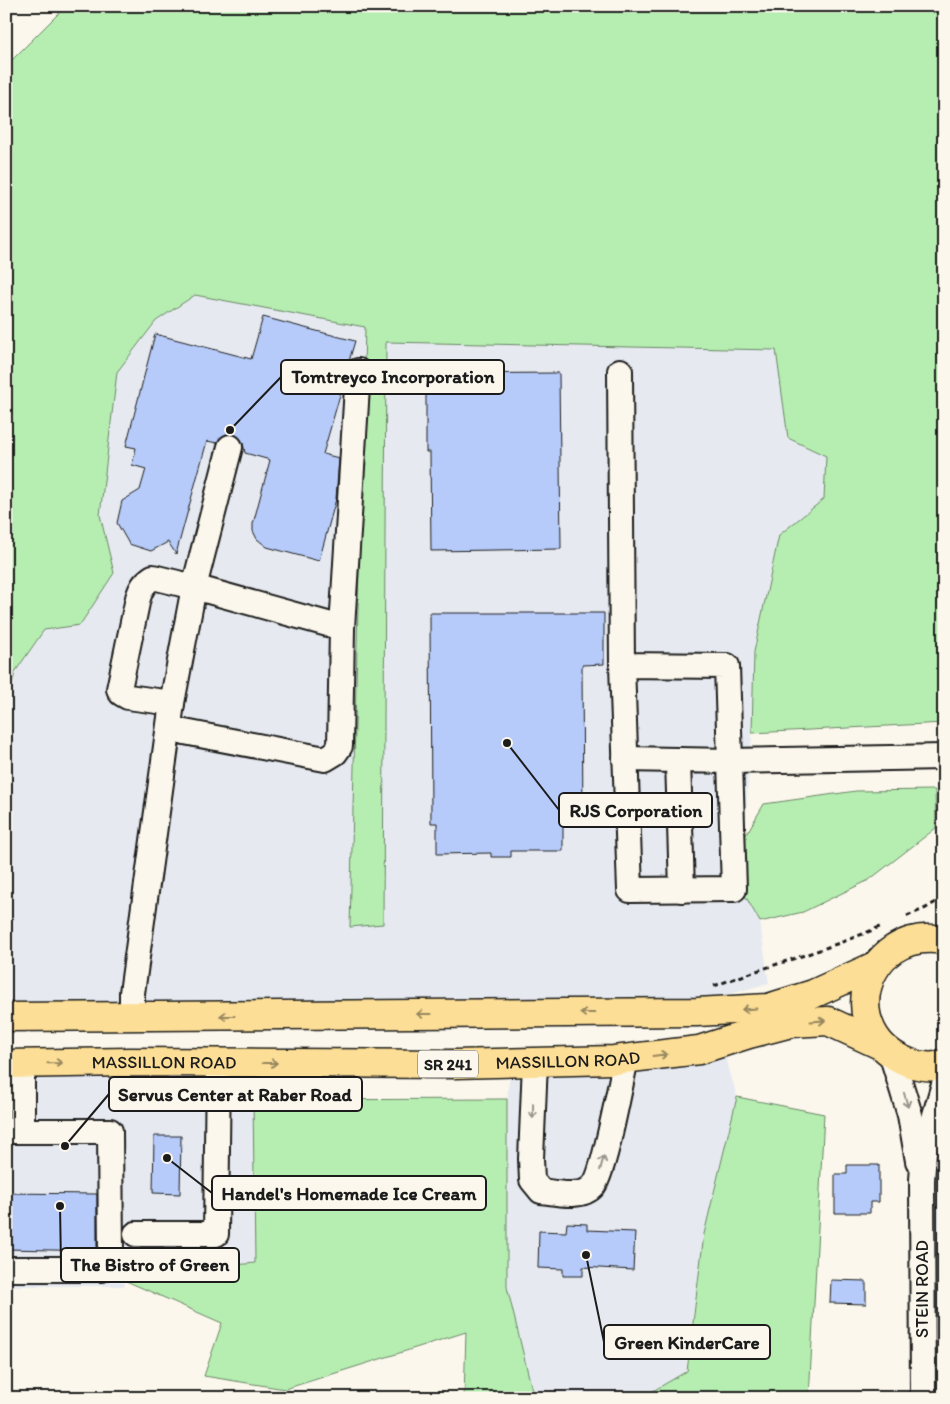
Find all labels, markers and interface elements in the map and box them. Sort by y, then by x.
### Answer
callout: Tomtreyco Incorporation [281,360,504,394]
text: Tomtreyco Incorporation [291,365,495,388]
callout: RJS Corporation [559,793,712,827]
text: RJS Corporation [570,799,703,822]
one-way arrow [741,1004,757,1013]
one-way arrow [579,1008,595,1018]
one-way arrow [416,1009,432,1019]
one-way arrow [219,1011,235,1021]
one-way arrow [809,1017,825,1026]
street label: MASSILLON ROAD [495,1046,641,1074]
road number: SR 241 [418,1050,478,1078]
one-way arrow [651,1050,667,1060]
street label: MASSILLON ROAD [91,1051,237,1074]
one-way arrow [46,1058,63,1068]
one-way arrow [262,1058,278,1068]
callout: Servus Center at Raber Road [109,1077,362,1111]
text: Servus Center at Raber Road [118,1083,353,1106]
one-way arrow [901,1091,911,1107]
one-way arrow [529,1103,538,1119]
one-way arrow [598,1156,607,1172]
callout: Handel's Homemade Ice Cream [212,1176,486,1210]
text: Handel's Homemade Ice Cream [222,1182,476,1205]
street label: STEIN ROAD [911,1240,933,1338]
callout: The Bistro of Green [61,1248,239,1282]
text: The Bistro of Green [70,1253,230,1276]
callout: Green KinderCare [604,1325,770,1359]
text: Green KinderCare [614,1331,760,1354]

